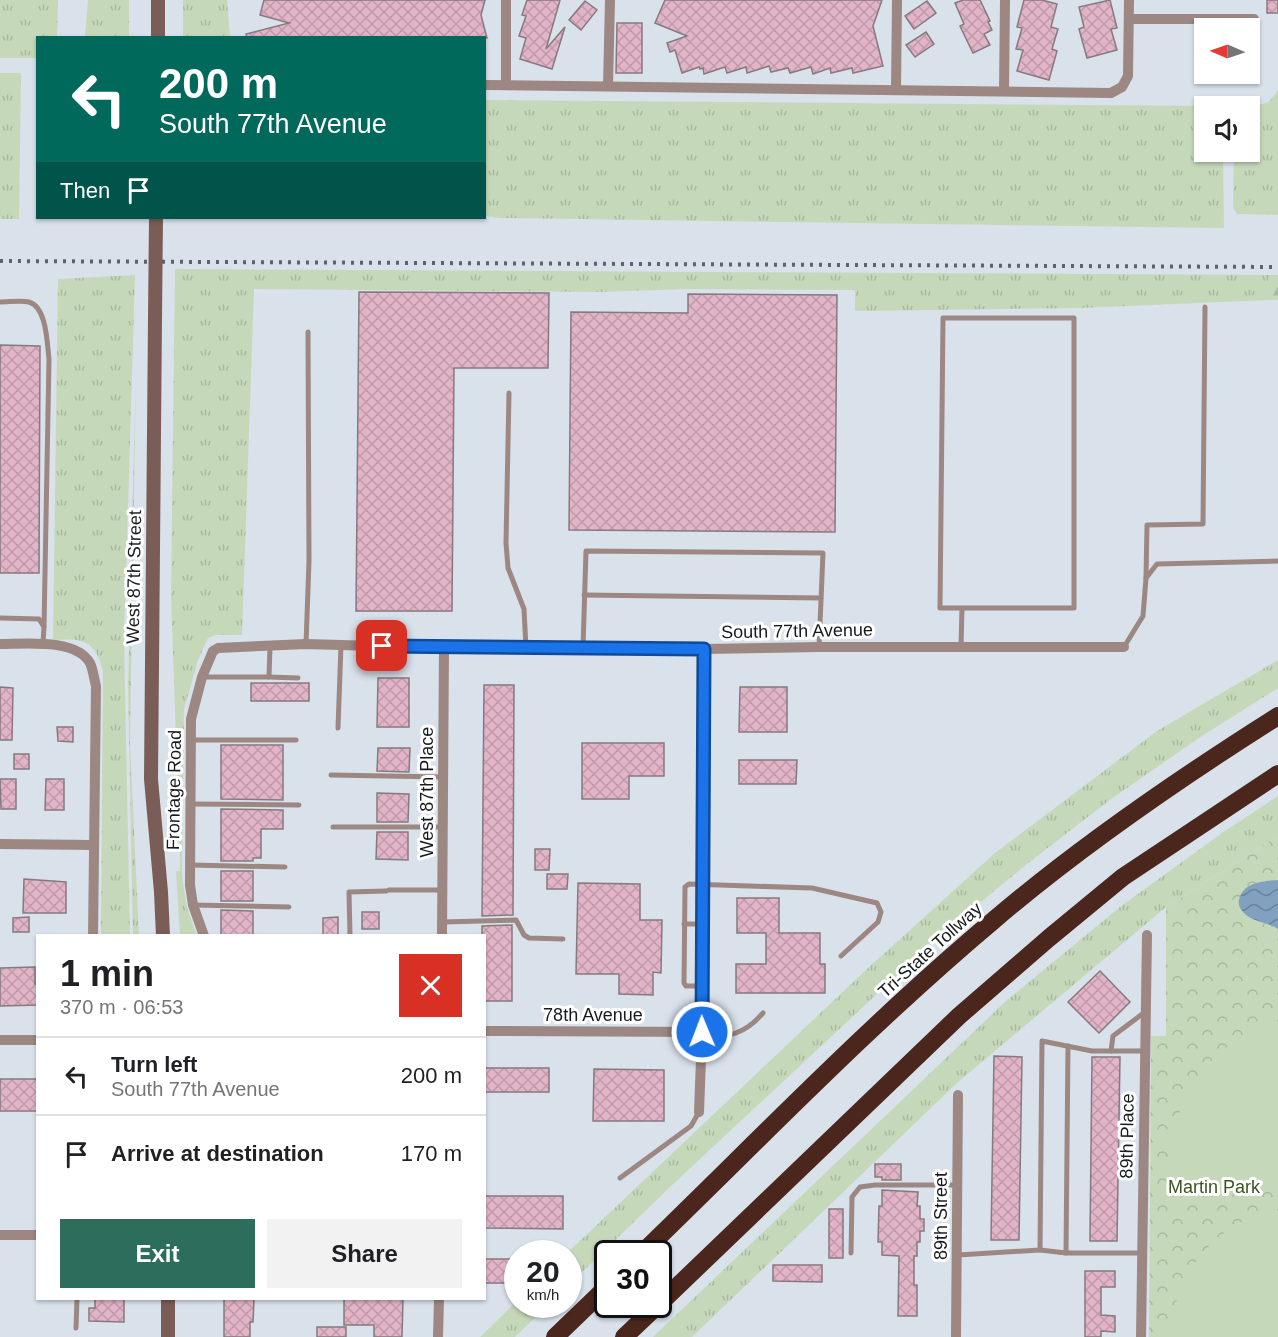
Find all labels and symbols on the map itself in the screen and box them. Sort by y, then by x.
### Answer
north arrow [1194,18,1260,84]
street label: West 87th Street [123,510,145,644]
pin [356,620,407,671]
street label: South 77th Avenue [721,620,873,642]
street label: West 87th Place [417,727,437,857]
street label: Frontage Road [163,730,185,850]
street label: Tri-State Tollway [874,898,986,1002]
position arrow [670,1000,734,1064]
street label: 78th Avenue [543,1005,643,1025]
street label: 89th Place [1116,1093,1138,1179]
street label: 89th Street [931,1172,951,1260]
park label: Martin Park [1168,1177,1261,1197]
speed limit sign: 30 [594,1240,672,1318]

